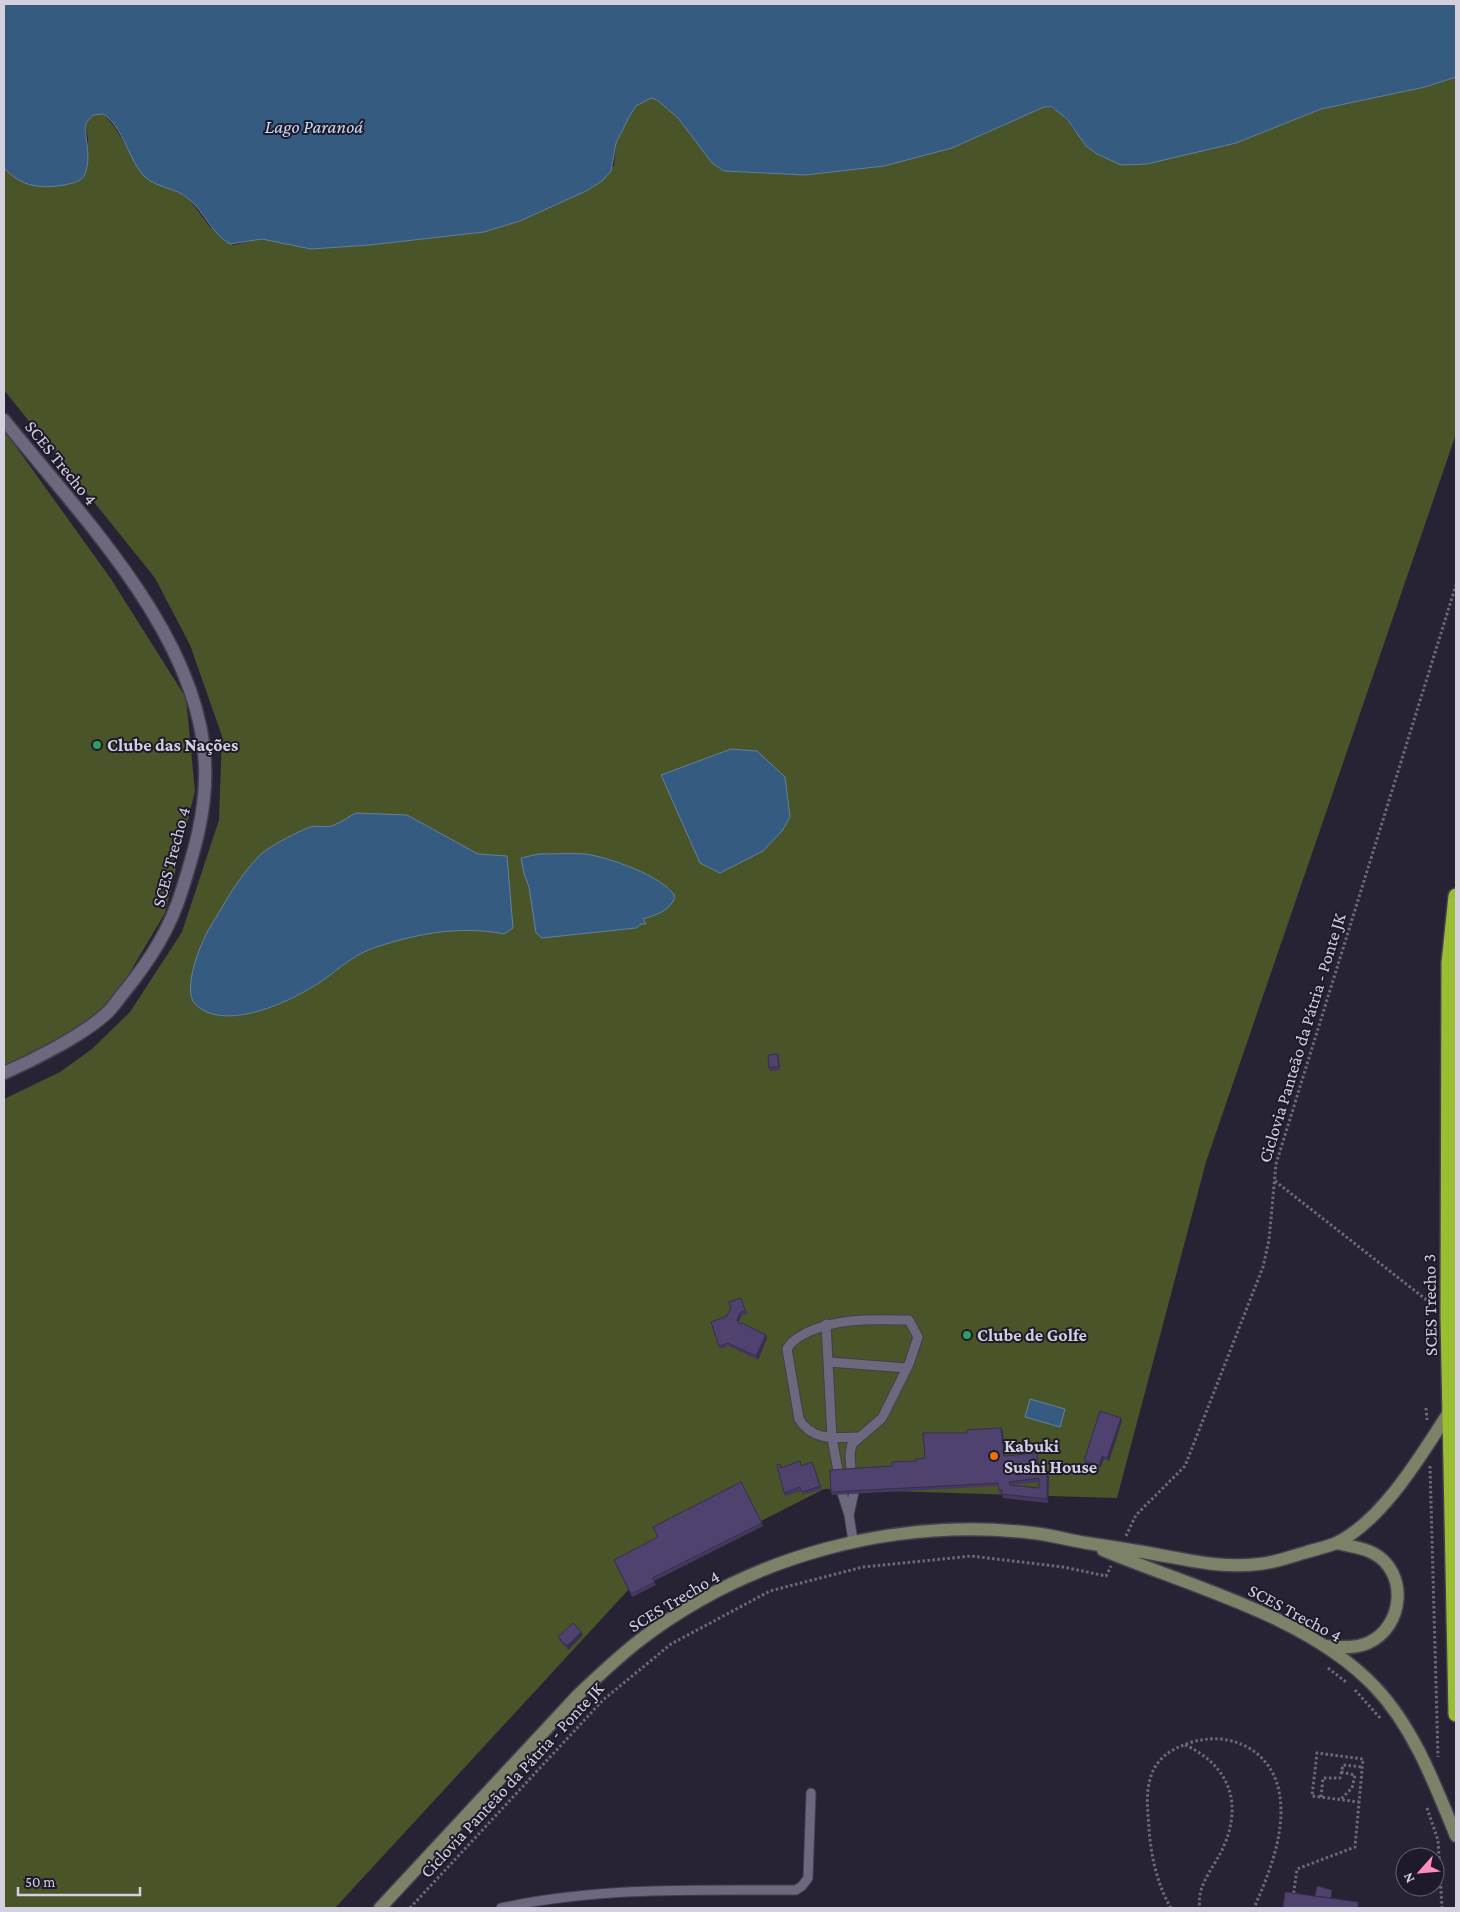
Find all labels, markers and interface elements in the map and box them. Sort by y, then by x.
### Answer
water label: Lago Paranoá [265,116,363,137]
street label: SCES Trecho 4 [21,417,101,509]
place label: Clube das Nações [107,735,238,755]
marker: Clube das Nações [91,739,103,751]
street label: SCES Trecho 4 [148,805,194,909]
street label: Ciclovia Panteão da Pátria - Ponte JK [1255,910,1350,1165]
street label: SCES Trecho 3 [1419,1254,1441,1356]
place label: Clube de Golfe [977,1325,1087,1345]
marker: Clube de Golfe [961,1329,973,1341]
place label: Kabuki Sushi House [1004,1436,1097,1477]
marker: Kabuki Sushi House [988,1450,1000,1462]
street label: SCES Trecho 4 [625,1566,723,1636]
street label: SCES Trecho 4 [1245,1580,1345,1646]
street label: Ciclovia Panteão da Pátria - Ponte JK [416,1678,608,1882]
north arrow [1395,1847,1445,1897]
scale bar [18,1864,140,1896]
text: N [1399,1870,1418,1886]
text: 50 m [25,1874,55,1890]

